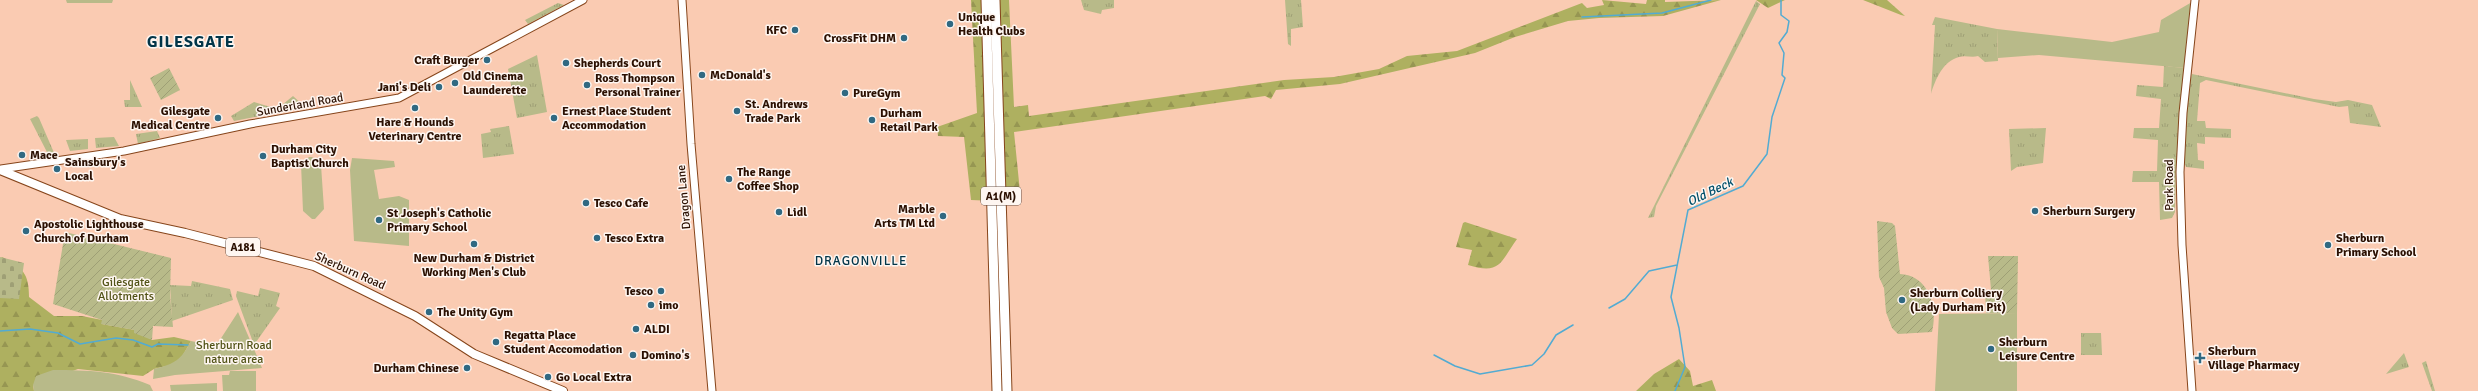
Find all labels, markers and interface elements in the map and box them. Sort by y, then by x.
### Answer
place label: Unique Health Clubs [958,10,1026,39]
marker: Unique Health Clubs [945,19,955,29]
place label: KFC [766,23,788,38]
marker: KFC [790,25,800,35]
place label: CrossFit DHM [824,31,896,46]
district label: GILESGATE [147,32,235,52]
marker: CrossFit DHM [899,33,909,43]
place label: Craft Burger [414,53,479,68]
marker: Craft Burger [482,55,492,65]
place label: Shepherds Court [574,56,661,71]
marker: Shepherds Court [561,58,571,68]
place label: McDonald's [710,68,772,83]
place label: Old Cinema Launderette [463,69,526,98]
marker: McDonald's [697,70,707,80]
place label: Ross Thompson Personal Trainer [595,71,681,100]
marker: Old Cinema Launderette [450,78,460,88]
place label: Jani's Deli [377,80,431,95]
marker: Ross Thompson Personal Trainer [582,80,592,90]
marker: Jani's Deli [434,82,444,92]
place label: PureGym [853,86,901,101]
marker: PureGym [840,88,850,98]
street label: Sunderland Road [256,90,344,120]
place label: St. Andrews Trade Park [745,97,808,126]
marker: Hare & Hounds Veterinary Centre [410,103,420,113]
place label: Gilesgate Medical Centre [131,104,210,133]
place label: Ernest Place Student Accommodation [562,104,672,133]
marker: St. Andrews Trade Park [732,106,742,116]
place label: Durham Retail Park [880,106,939,135]
marker: Gilesgate Medical Centre [213,113,223,123]
marker: Ernest Place Student Accommodation [549,113,559,123]
place label: Hare & Hounds Veterinary Centre [369,115,461,144]
marker: Durham Retail Park [867,115,877,125]
place label: Durham City Baptist Church [271,142,349,171]
place label: Mace [30,148,58,163]
marker: Mace [17,150,27,160]
marker: Durham City Baptist Church [258,151,268,161]
place label: Sainsbury's Local [65,155,126,184]
street label: Park Road [2162,159,2177,211]
marker: Sainsbury's Local [52,164,62,174]
street label: Dragon Lane [674,164,694,230]
place label: The Range Coffee Shop [737,165,799,194]
water label: Old Beck [1684,173,1737,210]
marker: The Range Coffee Shop [724,174,734,184]
road number: A1(M) [981,187,1021,205]
place label: Tesco Cafe [594,196,649,211]
marker: Tesco Cafe [581,198,591,208]
place label: Marble Arts TM Ltd [874,202,936,231]
place label: Sherburn Surgery [2043,204,2135,219]
place label: Lidl [787,205,807,220]
place label: St Joseph's Catholic Primary School [387,206,492,235]
marker: Sherburn Surgery [2030,206,2040,216]
marker: Lidl [774,207,784,217]
marker: Marble Arts TM Ltd [938,211,948,221]
marker: St Joseph's Catholic Primary School [374,215,384,225]
place label: Apostolic Lighthouse Church of Durham [34,217,144,246]
marker: Apostolic Lighthouse Church of Durham [21,226,31,236]
place label: Tesco Extra [605,231,664,246]
place label: Sherburn Primary School [2336,231,2417,260]
marker: Tesco Extra [592,233,602,243]
road number: A181 [226,238,260,256]
marker: New Durham & District Working Men's Club [469,239,479,249]
marker: Sherburn Primary School [2323,240,2333,250]
street label: Sherburn Road [312,249,388,293]
place label: New Durham & District Working Men's Club [414,251,535,280]
district label: DRAGONVILLE [815,253,907,269]
park label: Gilesgate Allotments [98,275,154,304]
place label: Tesco [625,284,653,299]
marker: Tesco [656,286,666,296]
place label: Sherburn Colliery (Lady Durham Pit) [1910,286,2006,315]
marker: Sherburn Colliery (Lady Durham Pit) [1897,295,1907,305]
place label: imo [659,298,679,313]
marker: imo [646,300,656,310]
place label: The Unity Gym [437,305,513,320]
marker: The Unity Gym [424,307,434,317]
place label: ALDI [644,322,670,337]
marker: ALDI [631,324,641,334]
place label: Regatta Place Student Accomodation [504,328,623,357]
place label: Sherburn Leisure Centre [1999,335,2075,364]
marker: Regatta Place Student Accomodation [491,337,501,347]
park label: Sherburn Road nature area [196,338,272,367]
marker: Sherburn Leisure Centre [1986,344,1996,354]
place label: Sherburn Village Pharmacy [2208,344,2299,373]
place label: Domino's [641,348,690,363]
marker: Domino's [628,350,638,360]
marker: Sherburn Village Pharmacy [2195,353,2205,363]
place label: Durham Chinese [373,361,459,376]
marker: Durham Chinese [462,363,472,373]
place label: Go Local Extra [556,370,632,385]
marker: Go Local Extra [543,372,553,382]

